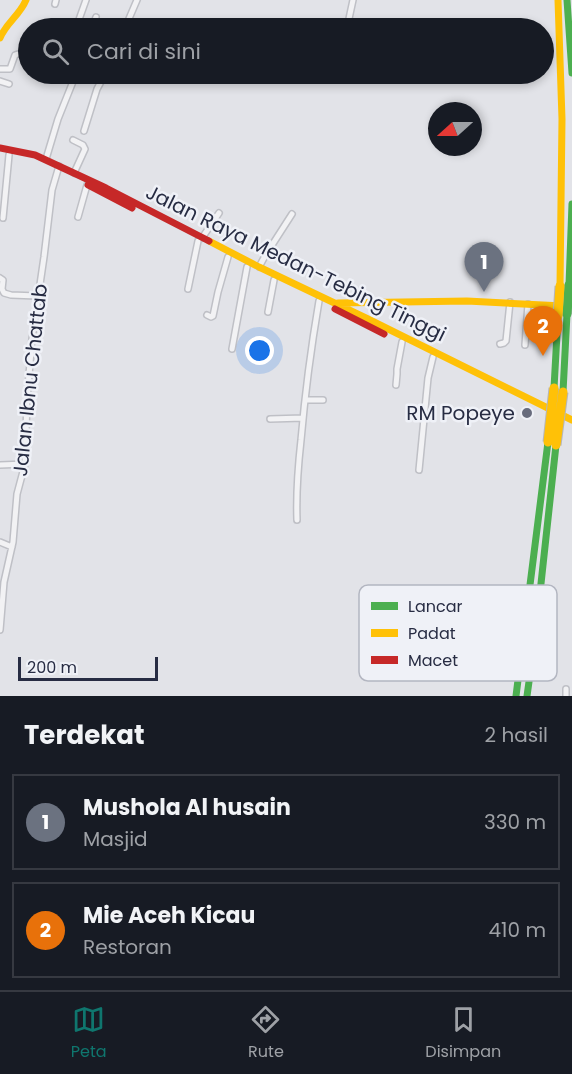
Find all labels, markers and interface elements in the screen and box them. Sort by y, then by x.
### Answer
search box [18,18,554,84]
icon: search [39,35,72,68]
text: Cari di sini [87,36,201,67]
north arrow [428,102,482,156]
street label: Jalan Raya Medan-Tebing Tinggi [141,178,451,348]
pin: 1 [464,242,504,292]
street label: Jalan Ibnu Chattab [6,282,54,478]
pin: 2 [524,306,562,356]
your location [245,336,274,365]
place label: RM Popeye [406,399,515,427]
marker: RM Popeye [520,406,534,420]
legend [359,585,557,681]
text: Lancar [408,595,462,618]
text: Padat [408,622,456,645]
text: Macet [408,649,458,672]
scale bar [18,654,158,682]
text: 200 m [27,656,77,679]
text: Terdekat [24,717,144,753]
text: 2 hasil [485,721,548,749]
text: Mushola Al husain [83,792,291,823]
text: 1 [42,808,49,836]
text: 330 m [484,808,546,836]
text: Masjid [83,825,148,853]
text: Mie Aceh Kicau [83,900,255,931]
text: 2 [40,916,51,944]
text: 410 m [489,916,546,944]
text: Restoran [83,933,172,961]
tab: Peta [71,1003,107,1064]
tab: Rute [248,1003,284,1064]
tab: Disimpan [425,1003,501,1064]

